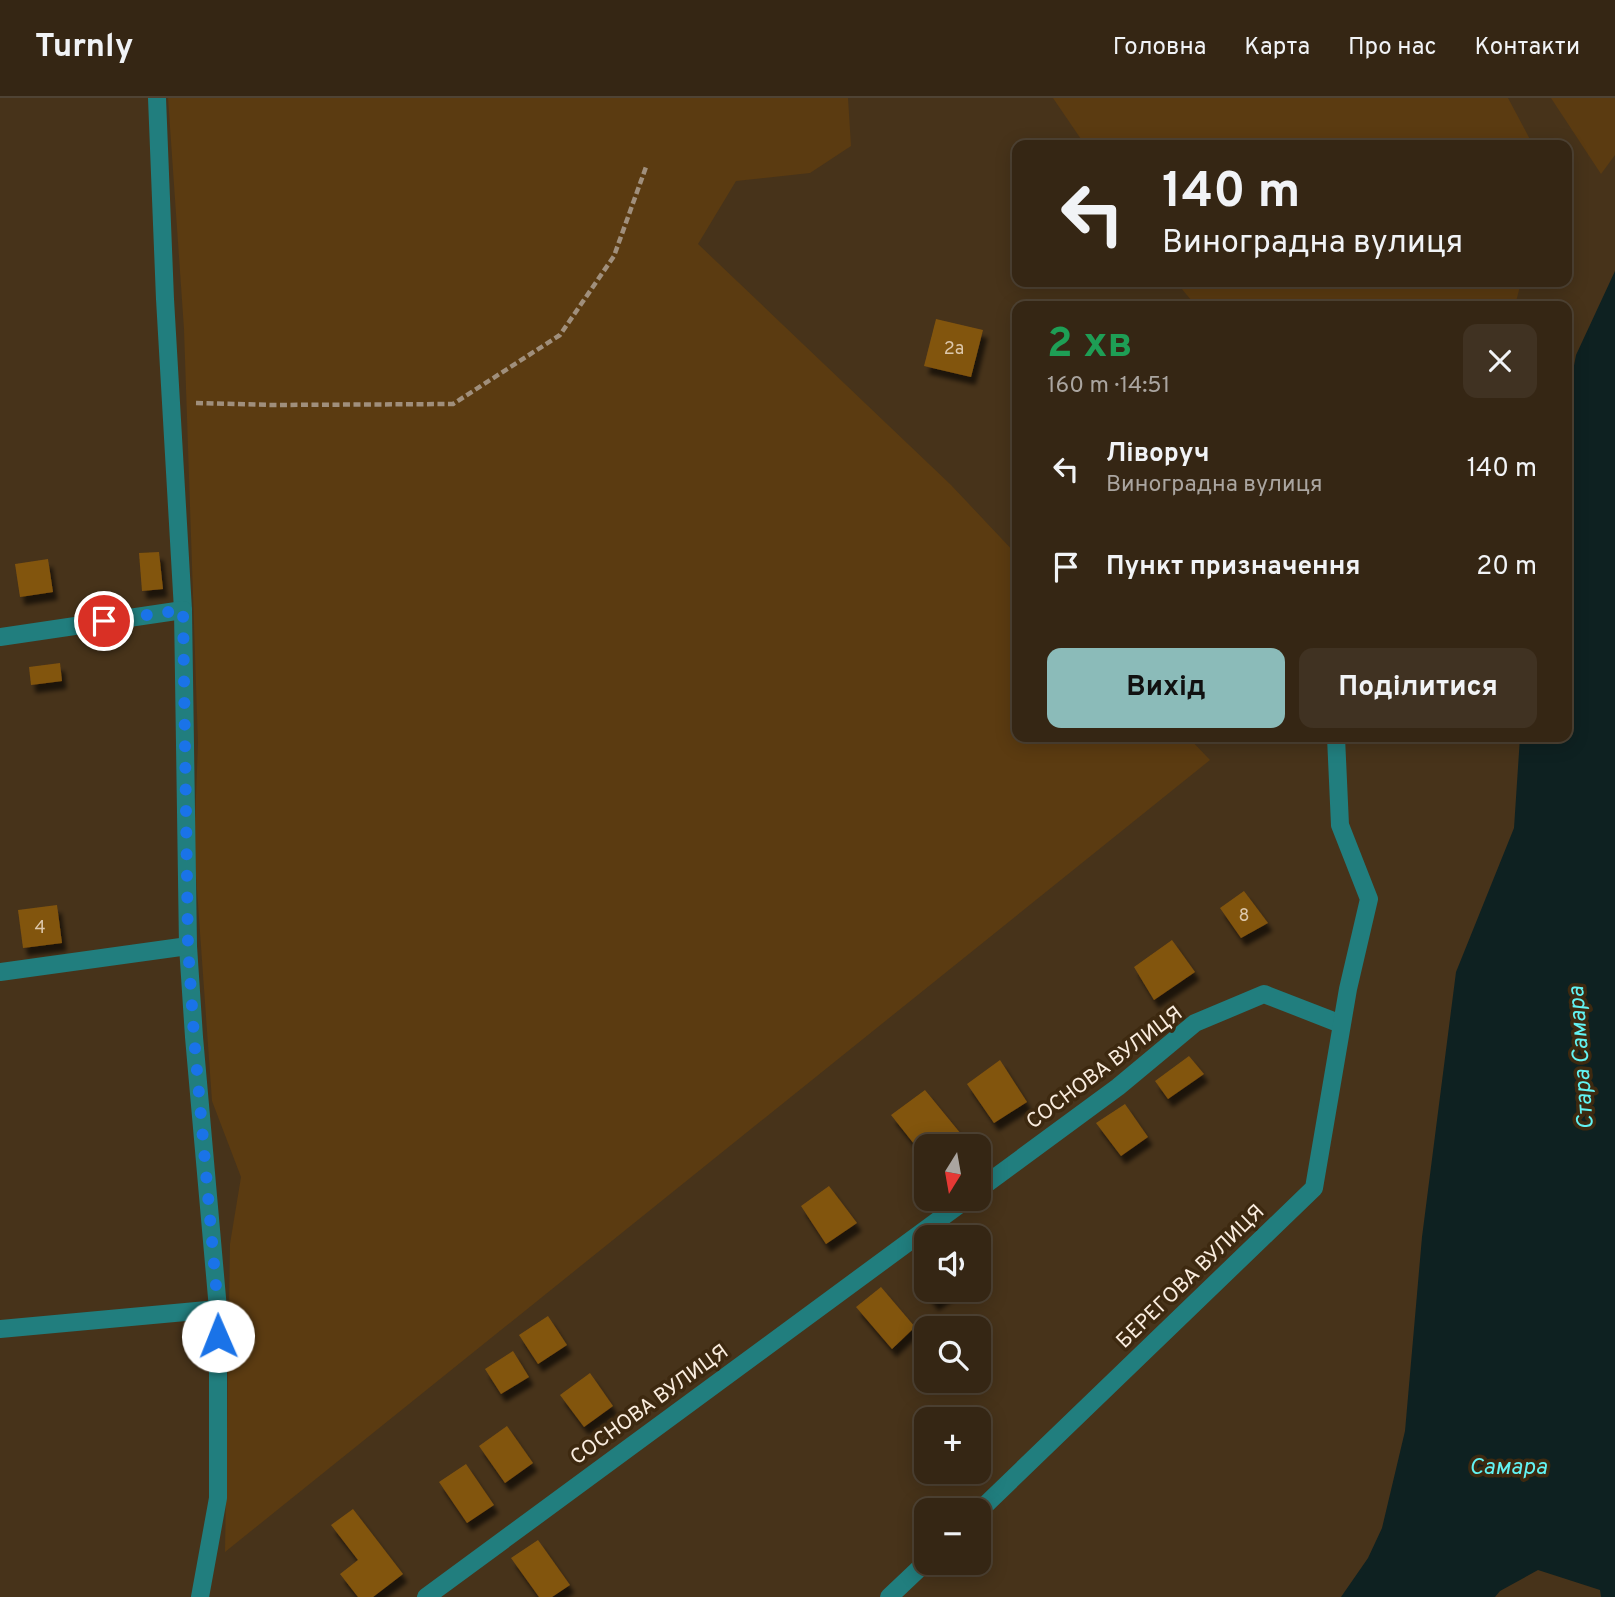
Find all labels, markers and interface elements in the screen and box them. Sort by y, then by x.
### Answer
text: Turnly [35,27,133,69]
text: Головна [1113,33,1206,63]
text: Карта [1244,33,1310,63]
text: Про нас [1348,33,1436,63]
text: Контакти [1474,33,1580,63]
text: 140 m [1162,163,1301,225]
icon: left [1047,168,1138,259]
text: Виноградна вулиця [1162,224,1463,264]
text: 2 хв [1047,319,1132,372]
button: close [1463,324,1537,398]
house number: 2а [944,338,964,361]
text: 160 m · 14:51 [1047,372,1170,401]
text: Ліворуч [1106,438,1209,471]
icon: left [1047,450,1085,488]
text: 140 m [1467,453,1537,486]
text: Виноградна вулиця [1106,471,1323,500]
icon: arrive [1047,548,1085,586]
text: Пункт призначення [1106,551,1360,584]
text: 20 m [1476,551,1537,584]
pin [74,591,134,651]
icon: arrive [85,602,123,640]
button: Вихід [1047,648,1285,728]
button: Поділитися [1299,648,1537,728]
house number: 8 [1239,905,1250,928]
house number: 4 [34,917,46,940]
water label: Стара Самара [1563,985,1602,1131]
street label: СОСНОВА ВУЛИЦЯ [1021,1000,1189,1136]
north arrow [914,1134,990,1211]
map controls [914,1134,991,1575]
street label: БЕРЕГОВА ВУЛИЦЯ [1111,1199,1271,1355]
button: sound [914,1225,991,1302]
position arrow [181,1299,255,1373]
button: search [914,1316,991,1393]
street label: СОСНОВА ВУЛИЦЯ [565,1339,734,1472]
button: + [914,1407,991,1484]
water label: Самара [1469,1454,1547,1483]
button: − [914,1498,991,1575]

